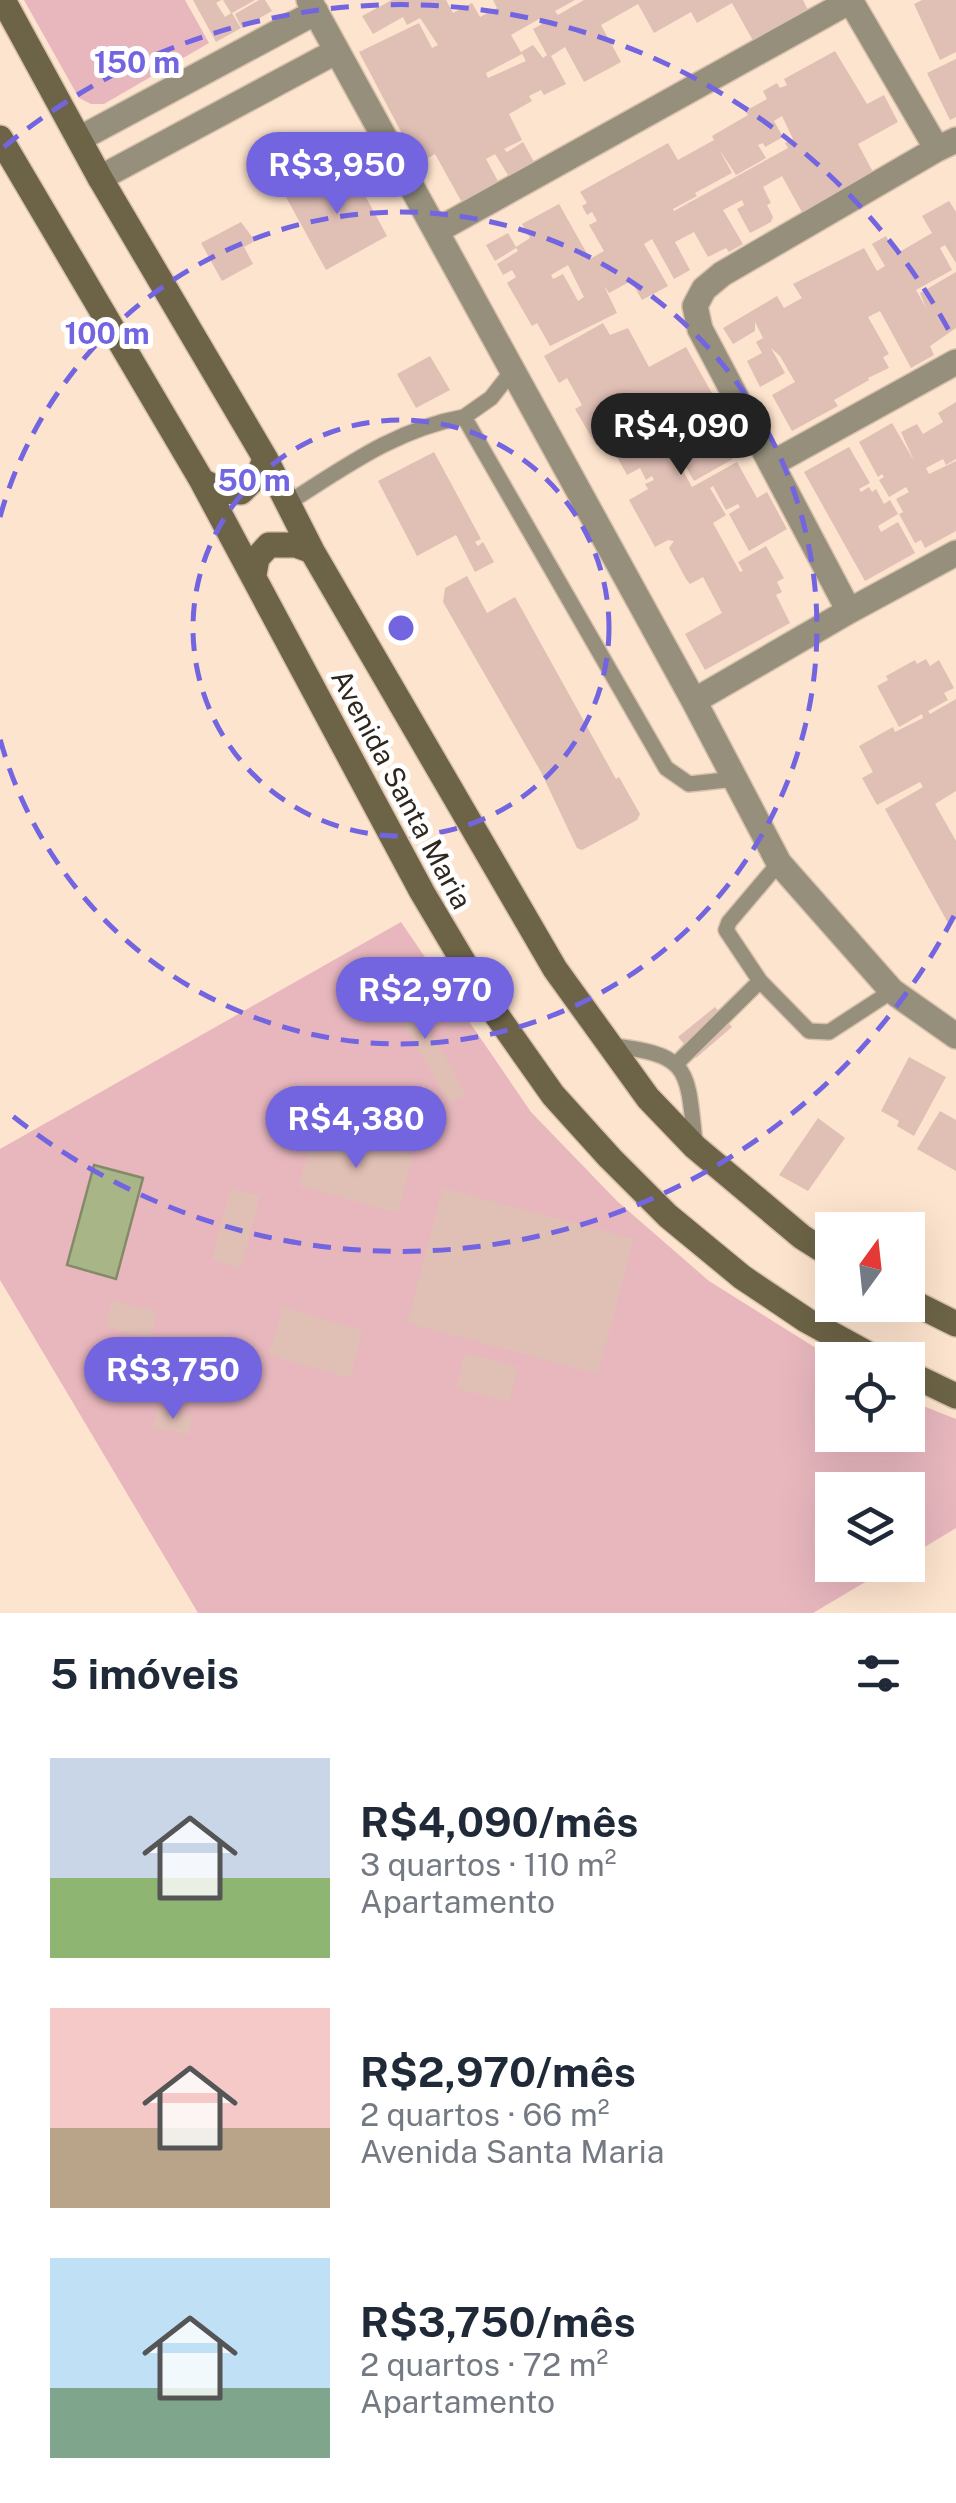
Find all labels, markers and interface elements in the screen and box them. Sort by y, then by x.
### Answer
text: 150 m [94,44,180,80]
pin: R$3,950 [245,132,429,217]
text: R$3,950 [268,146,406,183]
text: 100 m [64,315,150,351]
pin: R$4,090 [589,393,773,478]
text: R$4,090 [613,407,749,444]
text: 50 m [217,462,291,498]
centre of rings [383,610,419,646]
street label: Avenida Santa Maria [325,664,479,914]
pin: R$2,970 [333,957,517,1042]
text: R$2,970 [358,971,492,1008]
pin: R$4,380 [264,1086,448,1171]
text: R$4,380 [287,1100,425,1137]
north arrow [815,1212,925,1322]
map controls [815,1212,925,1582]
pin: R$3,750 [81,1337,265,1422]
button: locate [815,1342,925,1452]
text: R$3,750 [106,1351,240,1388]
button: layers [815,1472,925,1582]
icon: filters [851,1646,906,1701]
text: 5 imóveis [50,1649,239,1698]
text: R$4,090/mês [360,1797,638,1846]
icon: home [130,1798,250,1918]
text: 3 quartos · 110 m² [360,1846,617,1883]
text: Apartamento [360,1883,555,1920]
text: R$2,970/mês [360,2047,636,2096]
icon: home [130,2048,250,2168]
text: 2 quartos · 66 m² [360,2096,609,2133]
text: Avenida Santa Maria [360,2133,664,2170]
text: R$3,750/mês [360,2297,636,2346]
icon: home [130,2298,250,2418]
text: 2 quartos · 72 m² [360,2346,608,2383]
text: Apartamento [360,2383,555,2420]

